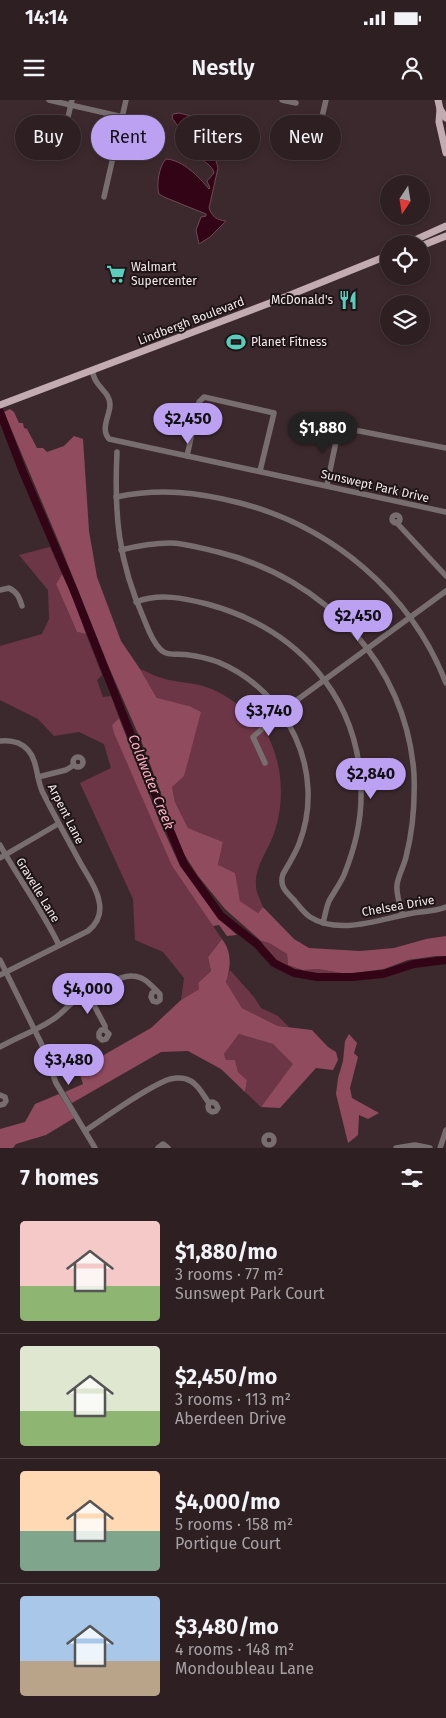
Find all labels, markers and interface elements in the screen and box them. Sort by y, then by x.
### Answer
text: 14:14 [25,6,68,29]
icon: menu [20,54,48,82]
text: Nestly [191,54,255,81]
icon: person [398,54,426,82]
chip: Buy [15,115,81,160]
chip: Rent [91,115,165,160]
chip: Filters [175,115,260,160]
chip: New [270,115,341,160]
north arrow [380,175,430,225]
map controls [380,175,430,345]
button: locate [380,235,430,285]
place label: Walmart Supercenter [131,260,197,288]
supermarket icon: Walmart Supercenter [105,263,127,285]
restaurant icon: McDonald's [337,289,359,311]
place label: McDonald's [271,293,333,307]
street label: Lindbergh Boulevard [136,294,246,348]
button: layers [380,295,430,345]
sports icon: Planet Fitness [225,331,247,353]
place label: Planet Fitness [251,335,327,349]
pin: $2,450 [147,402,229,445]
text: $2,450 [164,409,212,428]
pin: $1,880 [282,412,364,454]
text: $1,880 [299,418,347,437]
street label: Sunswept Park Drive [319,467,431,505]
pin: $2,450 [317,600,399,642]
text: $2,450 [334,606,382,625]
pin: $3,740 [228,694,310,737]
text: $3,740 [246,701,292,720]
water label: Coldwater Creek [124,732,178,832]
pin: $2,840 [330,758,412,800]
text: $2,840 [347,764,395,783]
street label: Arpent Lane [45,782,87,846]
street label: Gravelle Lane [13,855,63,925]
street label: Chelsea Drive [361,893,435,919]
pin: $4,000 [47,972,129,1015]
text: $4,000 [63,979,113,998]
pin: $3,480 [28,1044,110,1086]
text: $3,480 [45,1050,93,1069]
icon: filters [398,1164,426,1192]
text: 7 homes [20,1165,99,1191]
text: $1,880/mo [175,1239,278,1265]
icon: home [60,1241,120,1301]
text: 3 rooms · 77 m² [175,1265,284,1284]
text: Sunswept Park Court [175,1284,324,1303]
text: $2,450/mo [175,1364,277,1390]
icon: home [60,1366,120,1426]
text: 3 rooms · 113 m² [175,1390,291,1409]
text: Aberdeen Drive [175,1409,286,1428]
text: $4,000/mo [175,1489,280,1515]
icon: home [60,1491,120,1551]
text: 5 rooms · 158 m² [175,1515,293,1534]
text: Portique Court [175,1534,281,1553]
text: $3,480/mo [175,1614,279,1640]
icon: home [60,1616,120,1676]
text: 4 rooms · 148 m² [175,1640,294,1659]
text: Mondoubleau Lane [175,1659,314,1678]

